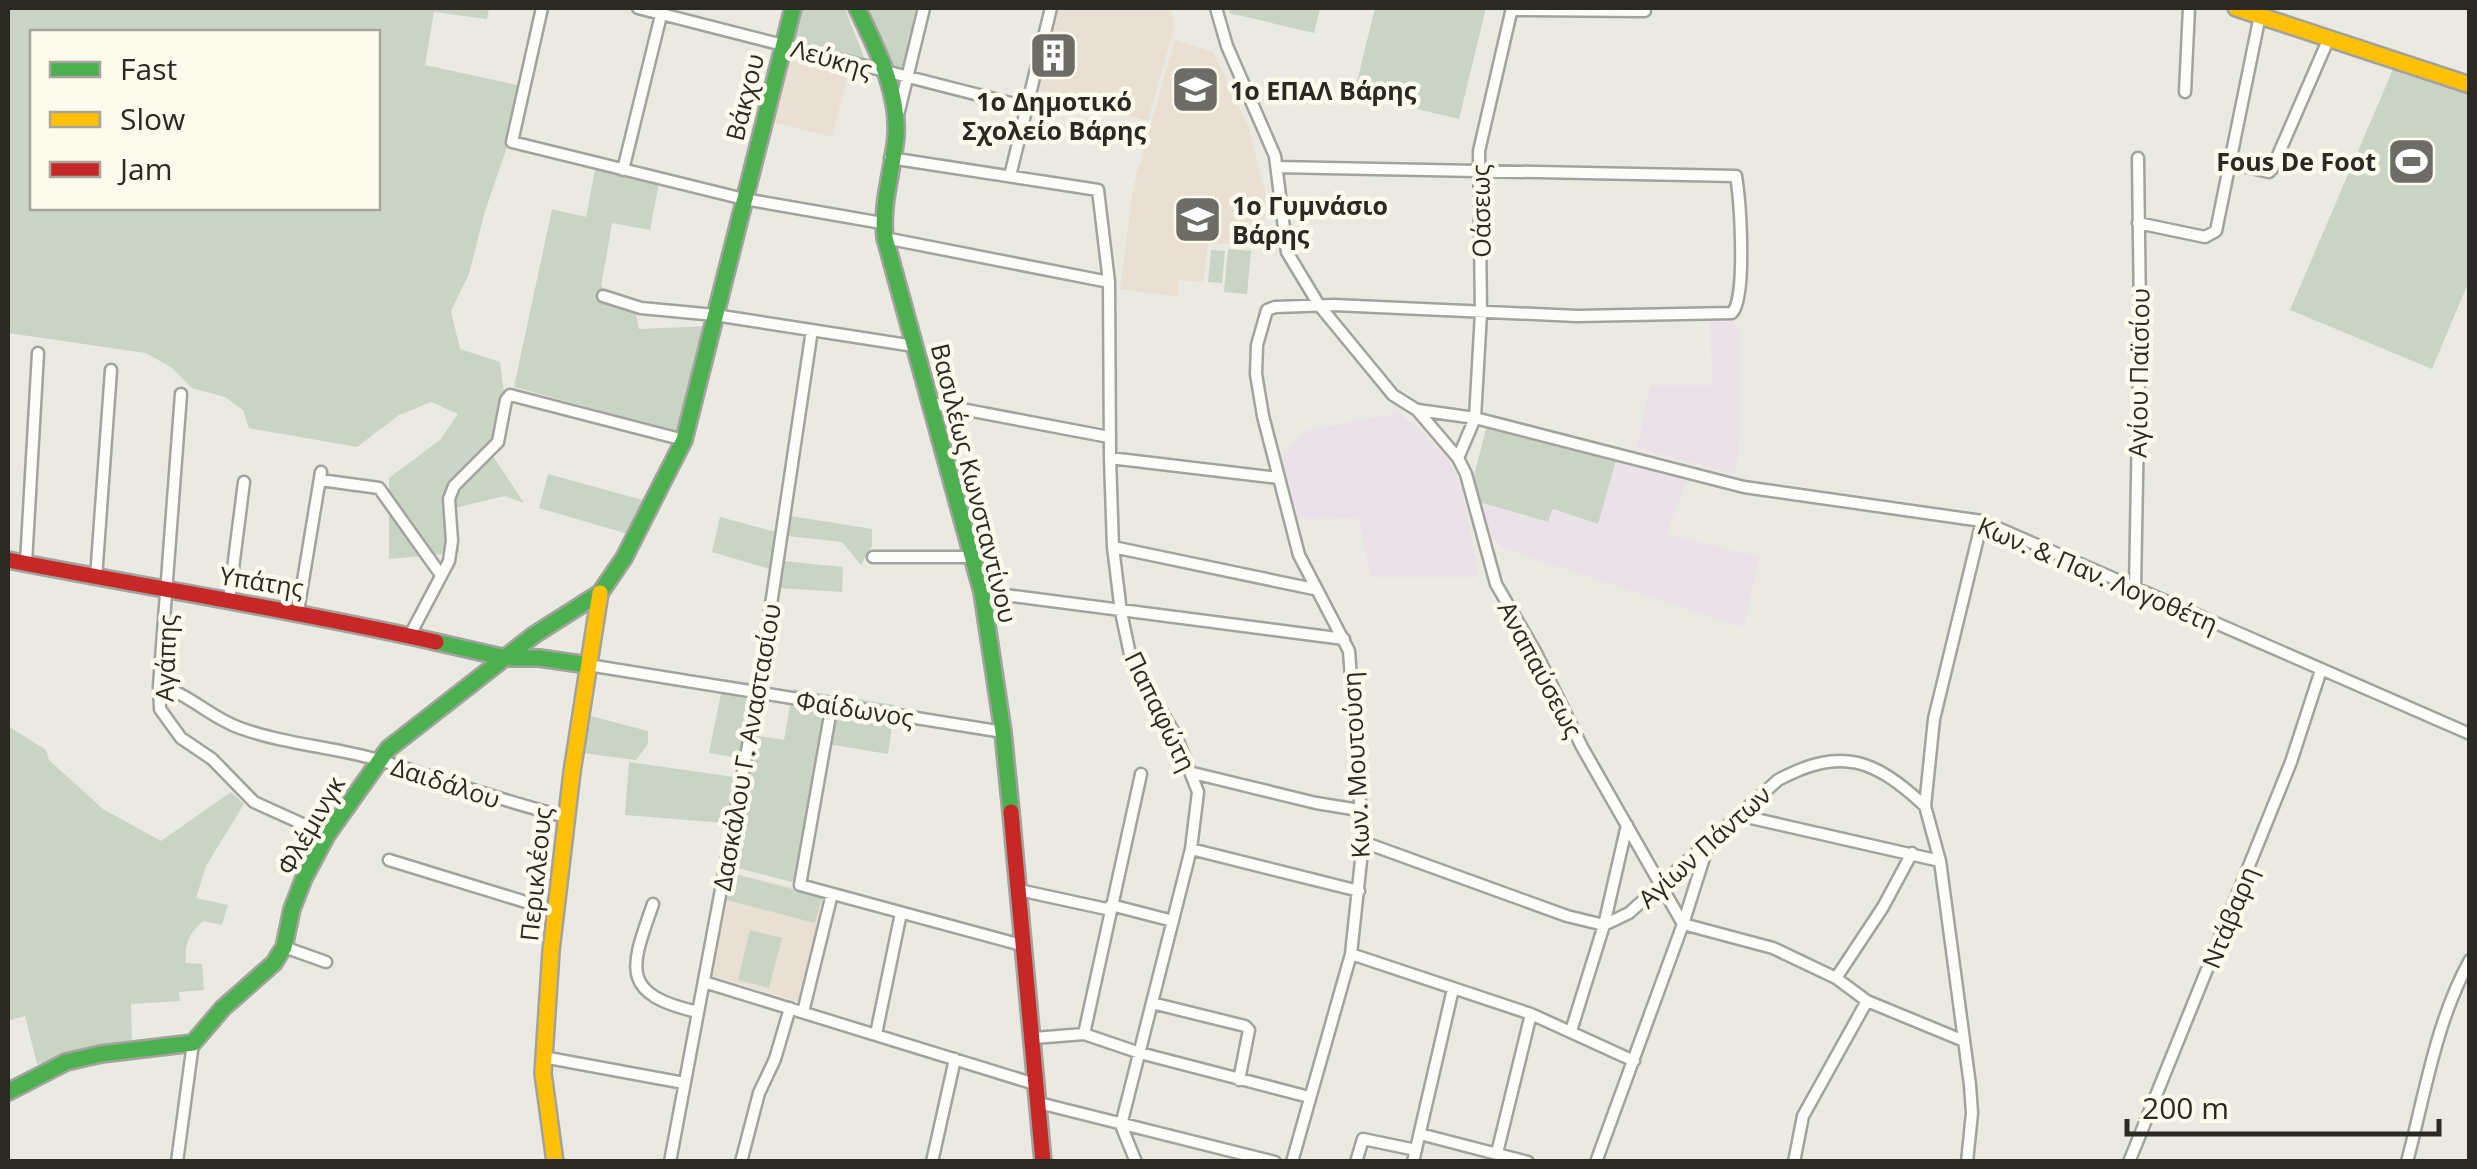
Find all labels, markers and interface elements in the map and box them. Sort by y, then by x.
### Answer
building icon: 1ο Δημοτικό Σχολείο Βάρης [1028,29,1080,81]
legend [30,30,380,210]
street label: Λεύκης [788,30,876,86]
text: Fast [120,48,177,89]
street label: Βάκχου [717,50,771,144]
school or university icon: 1ο ΕΠΑΛ Βάρης [1169,64,1221,116]
place label: 1ο ΕΠΑΛ Βάρης [1230,73,1417,107]
place label: 1ο Δημοτικό Σχολείο Βάρης [962,84,1146,147]
text: Slow [120,98,185,139]
sports icon: Fous De Foot [2385,135,2437,187]
place label: Fous De Foot [2216,144,2376,178]
text: Jam [117,148,173,189]
street label: Οάσεως [1462,164,1498,258]
place label: 1ο Γυμνάσιο Βάρης [1232,188,1388,251]
school or university icon: 1ο Γυμνάσιο Βάρης [1171,193,1223,245]
street label: Αγίου Παϊσίου [2120,288,2156,458]
street label: Βασιλέως Κωνσταντίνου [924,340,1026,626]
street label: Κων. & Παν. Λογοθέτη [1973,508,2223,640]
street label: Υπάτης [217,558,307,604]
street label: Αναπαύσεως [1491,595,1591,743]
street label: Δασκάλου Γ. Αναστασίου [704,601,788,893]
street label: Αγάπης [146,614,184,702]
street label: Παπαφώτη [1117,645,1205,777]
street label: Κων. Μουτούση [1333,671,1377,859]
street label: Φαίδωνος [794,682,916,734]
street label: Δαιδάλου [387,749,505,815]
street label: Φλέμινγκ [268,769,352,881]
street label: Αγίων Πάντων [1630,777,1778,915]
street label: Περικλέους [511,805,559,943]
street label: Ντάβαρη [2193,861,2265,973]
scale bar [2127,1074,2440,1136]
text: 200 m [2142,1087,2229,1128]

